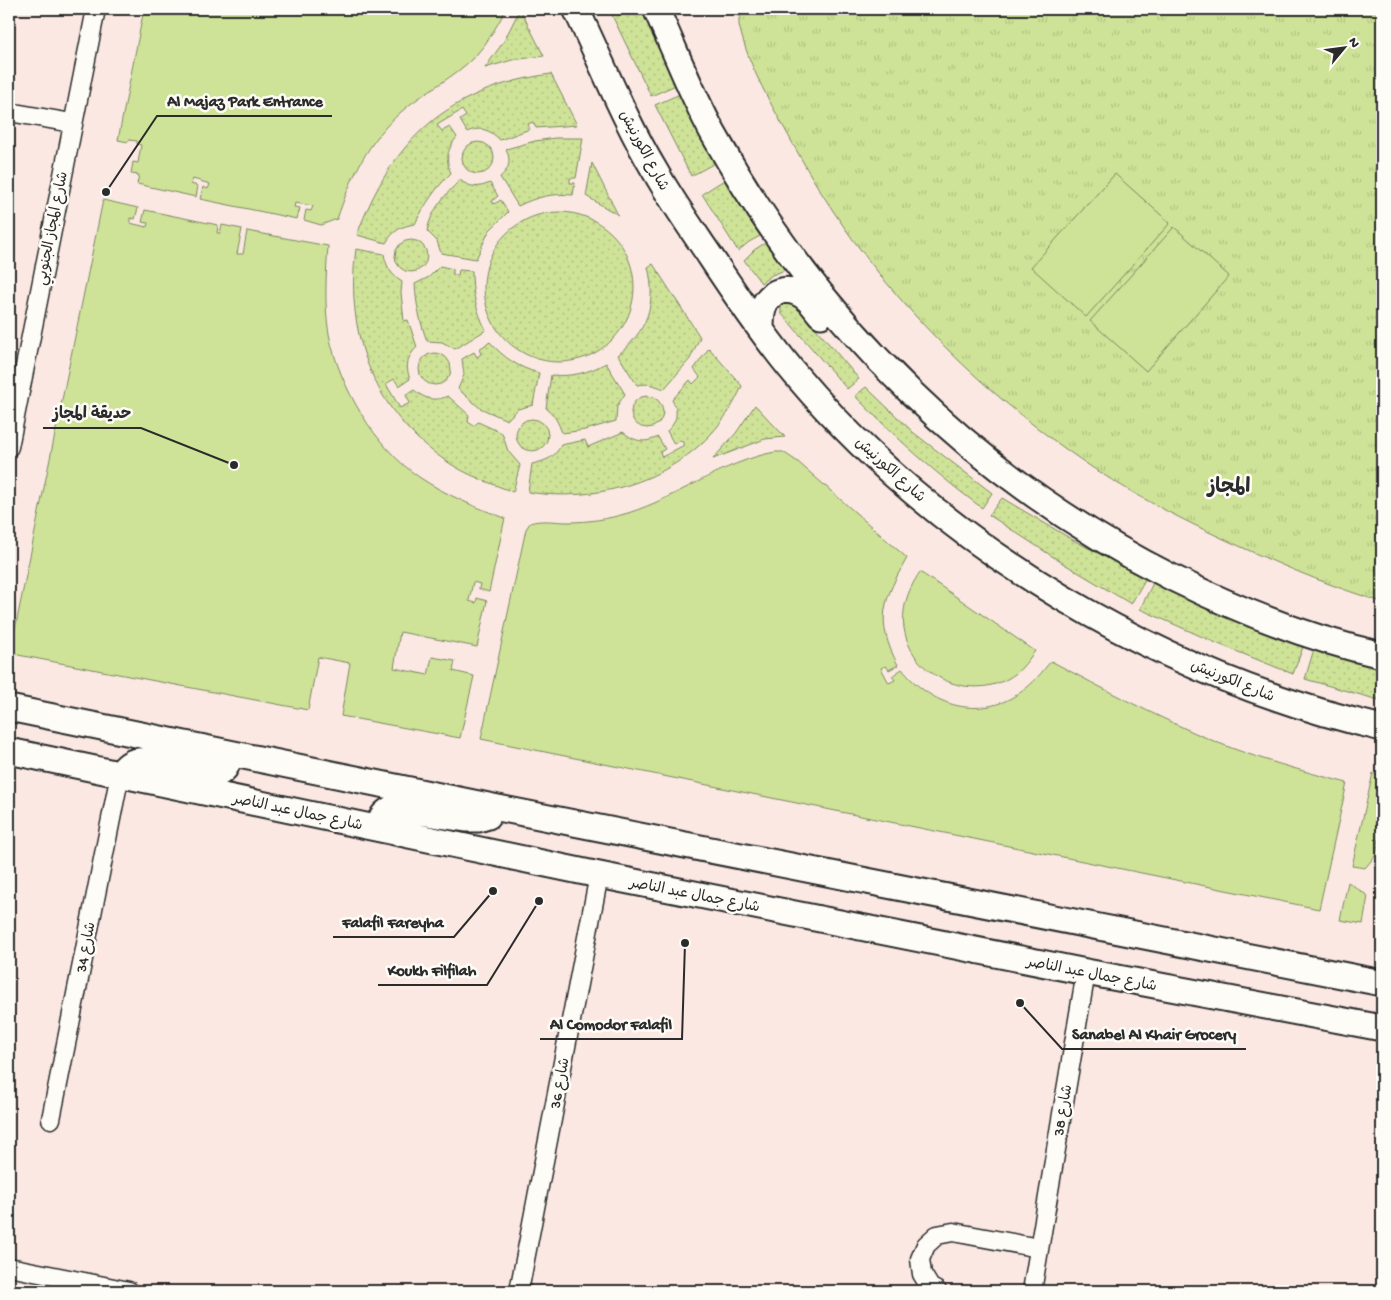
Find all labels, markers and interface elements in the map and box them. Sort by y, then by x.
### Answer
north arrow [1318,22,1368,72]
text: N [1344,35,1363,51]
callout: Al Majaz Park Entrance [157,85,332,116]
text: Al Majaz Park Entrance [166,94,323,113]
street label: شارع الكورنيش [614,108,672,194]
street label: شارع المجاز الجنوبي [33,170,75,287]
callout: حديقة المجاز [43,397,141,428]
text: حديقة المجاز [51,405,131,425]
street label: شارع الكورنيش [851,434,929,507]
district label: المجاز [1206,476,1250,500]
street label: شارع الكورنيش [1188,657,1277,707]
street label: شارع جمال عبد الناصر [230,790,364,835]
street label: شارع جمال عبد الناصر [627,874,761,917]
callout: Falafil Fareyha [333,906,454,937]
text: Falafil Fareyha [341,914,445,934]
street label: شارع 34 [73,921,101,975]
street label: شارع جمال عبد الناصر [1024,953,1158,996]
callout: Koukh Filfilah [378,954,487,985]
text: Koukh Filfilah [387,962,477,982]
callout: Al Comodor Falafil [540,1008,682,1039]
text: Al Comodor Falafil [549,1016,672,1036]
callout: Sanabel Al Khair Grocery [1062,1018,1246,1049]
text: Sanabel Al Khair Grocery [1072,1027,1236,1046]
street label: شارع 36 [547,1056,575,1111]
street label: شارع 38 [1050,1083,1077,1139]

